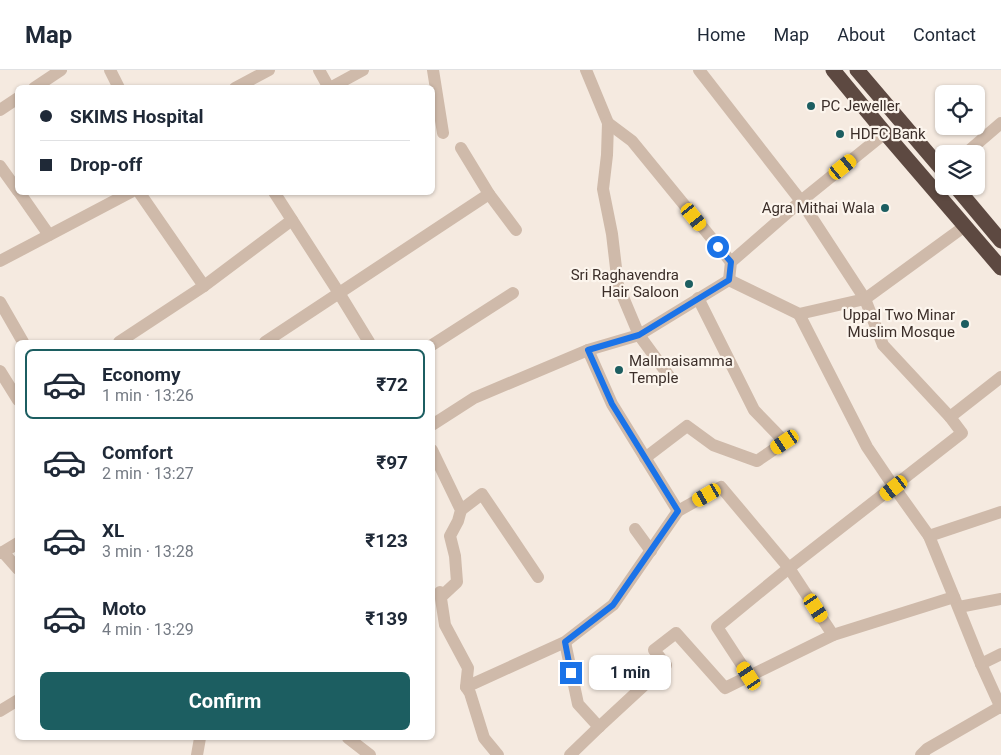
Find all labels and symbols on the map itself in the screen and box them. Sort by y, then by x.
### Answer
place label: PC Jeweller [821,97,900,115]
marker: PC Jeweller [805,100,817,112]
place label: HDFC Bank [850,125,926,143]
marker: HDFC Bank [834,128,846,140]
car [826,152,859,182]
place label: Agra Mithai Wala [762,199,875,217]
car [678,201,709,233]
marker: Agra Mithai Wala [879,202,891,214]
route start [707,236,729,258]
place label: Sri Raghavendra Hair Saloon [571,266,679,301]
marker: Sri Raghavendra Hair Saloon [683,278,695,290]
place label: Uppal Two Minar Muslim Mosque [843,306,955,341]
marker: Uppal Two Minar Muslim Mosque [959,318,971,330]
place label: Mallmaisamma Temple [629,352,733,387]
marker: Mallmaisamma Temple [613,364,625,376]
car [768,427,801,457]
car [877,473,910,503]
car [690,481,723,509]
car [801,591,830,625]
callout: 1 min [588,656,671,690]
car [734,659,763,693]
route end [560,662,582,684]

